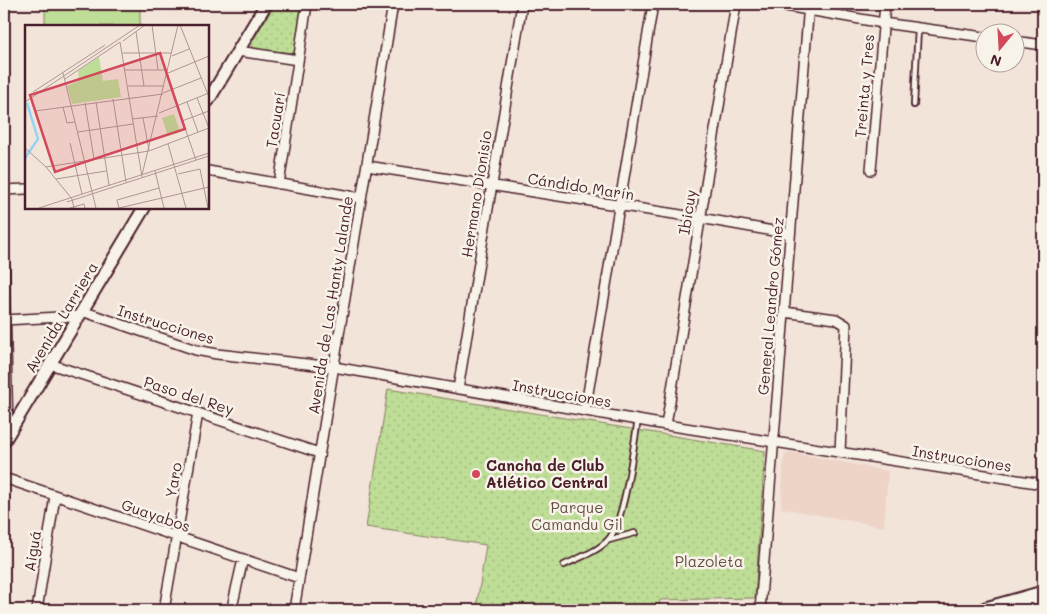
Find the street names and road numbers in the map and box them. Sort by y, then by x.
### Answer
street label: Treinta y Tres [850,33,878,139]
street label: Tacuarí [261,91,289,149]
street label: Hermano Dionisio [456,129,496,259]
street label: Cándido Marín [526,168,636,204]
street label: Ibicuy [674,188,700,236]
street label: Avenida de Las Hanty Lalande [303,194,357,416]
street label: General Leandro Gómez [752,216,788,396]
street label: Avenida Larriera [20,258,102,376]
street label: Instrucciones [115,300,217,348]
street label: Paso del Rey [141,371,237,419]
street label: Instrucciones [511,374,613,412]
street label: Instrucciones [911,440,1013,476]
street label: Yaro [160,461,186,499]
street label: Guayabos [119,494,193,536]
street label: Aiguá [19,529,45,573]

